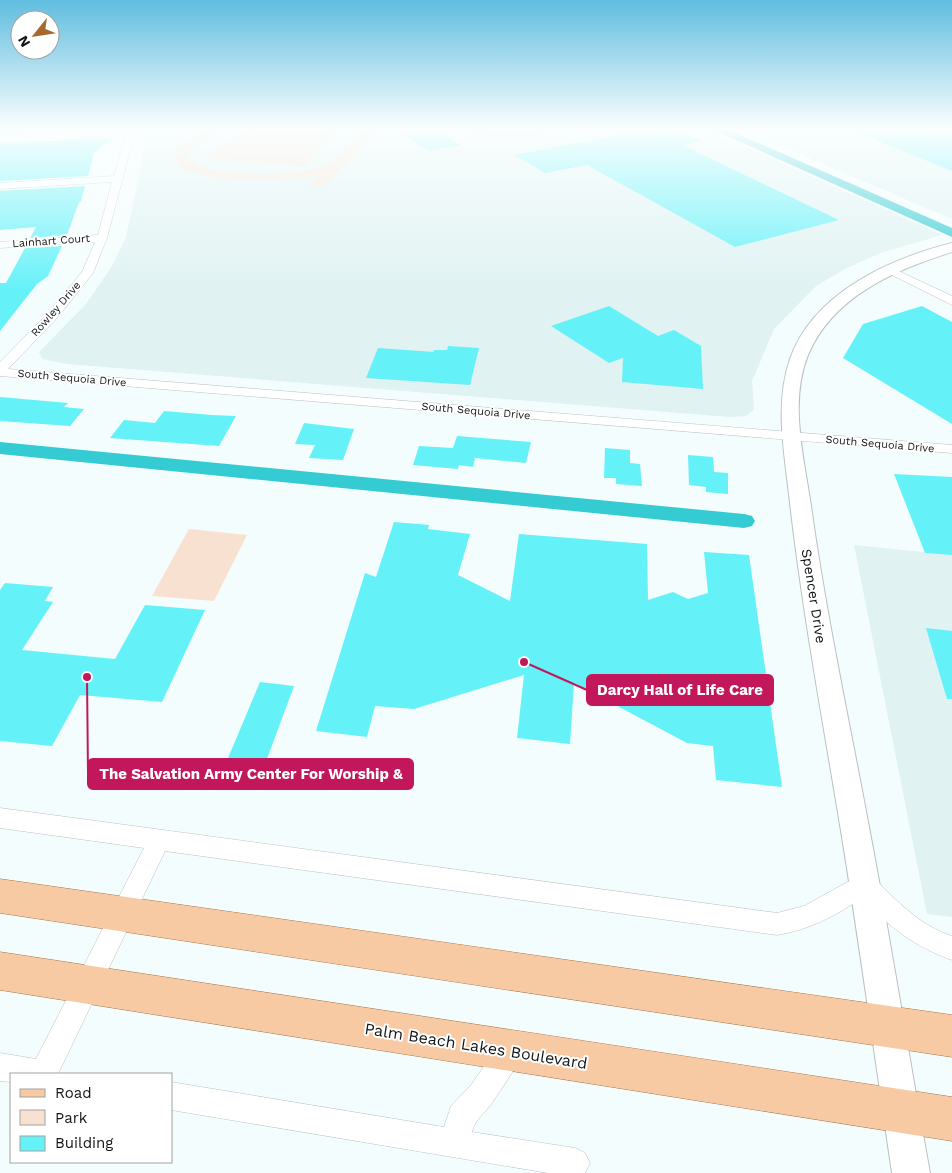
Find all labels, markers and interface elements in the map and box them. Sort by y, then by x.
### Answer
north arrow [10,10,60,60]
text: N [14,33,33,50]
street label: Lainhart Court [12,232,91,250]
street label: Rowley Drive [29,279,83,339]
street label: South Sequoia Drive [17,367,127,389]
street label: South Sequoia Drive [421,400,531,422]
street label: South Sequoia Drive [825,433,935,455]
street label: Spencer Drive [799,548,829,644]
callout: Darcy Hall of Life Care [587,675,773,705]
text: Darcy Hall of Life Care [597,681,763,699]
callout: The Salvation Army Center For Worship & [88,759,413,789]
text: The Salvation Army Center For Worship & [99,765,403,783]
street label: Palm Beach Lakes Boulevard [363,1019,589,1073]
legend [10,1073,172,1163]
text: Road [55,1084,92,1102]
text: Park [55,1109,88,1127]
text: Building [55,1134,113,1152]

